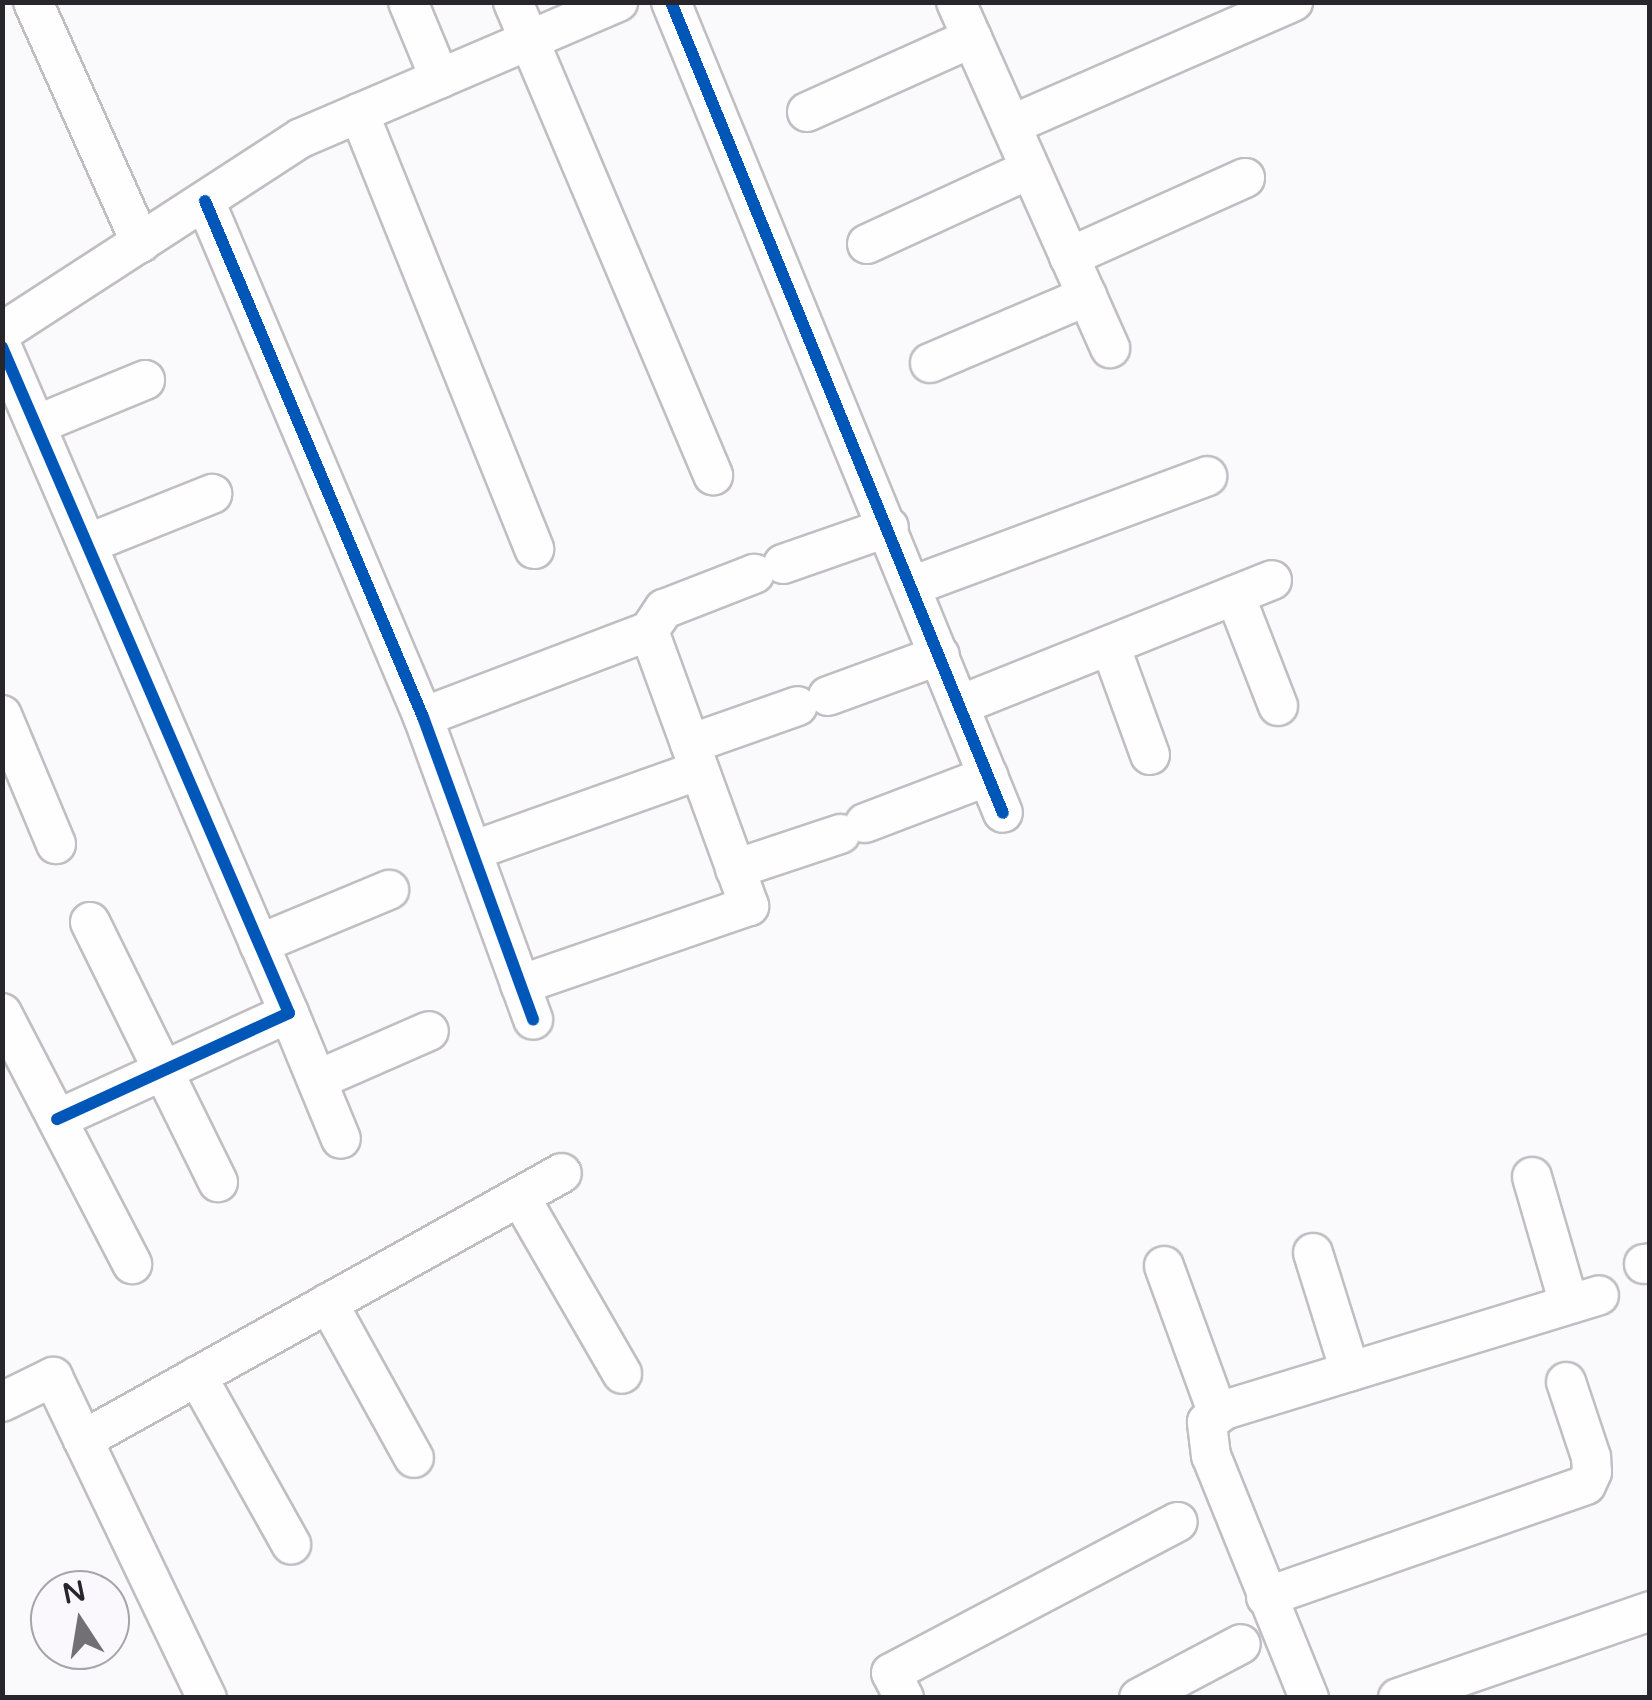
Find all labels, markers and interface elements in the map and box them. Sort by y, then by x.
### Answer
north arrow [30,1570,130,1670]
text: N [60,1574,89,1612]

